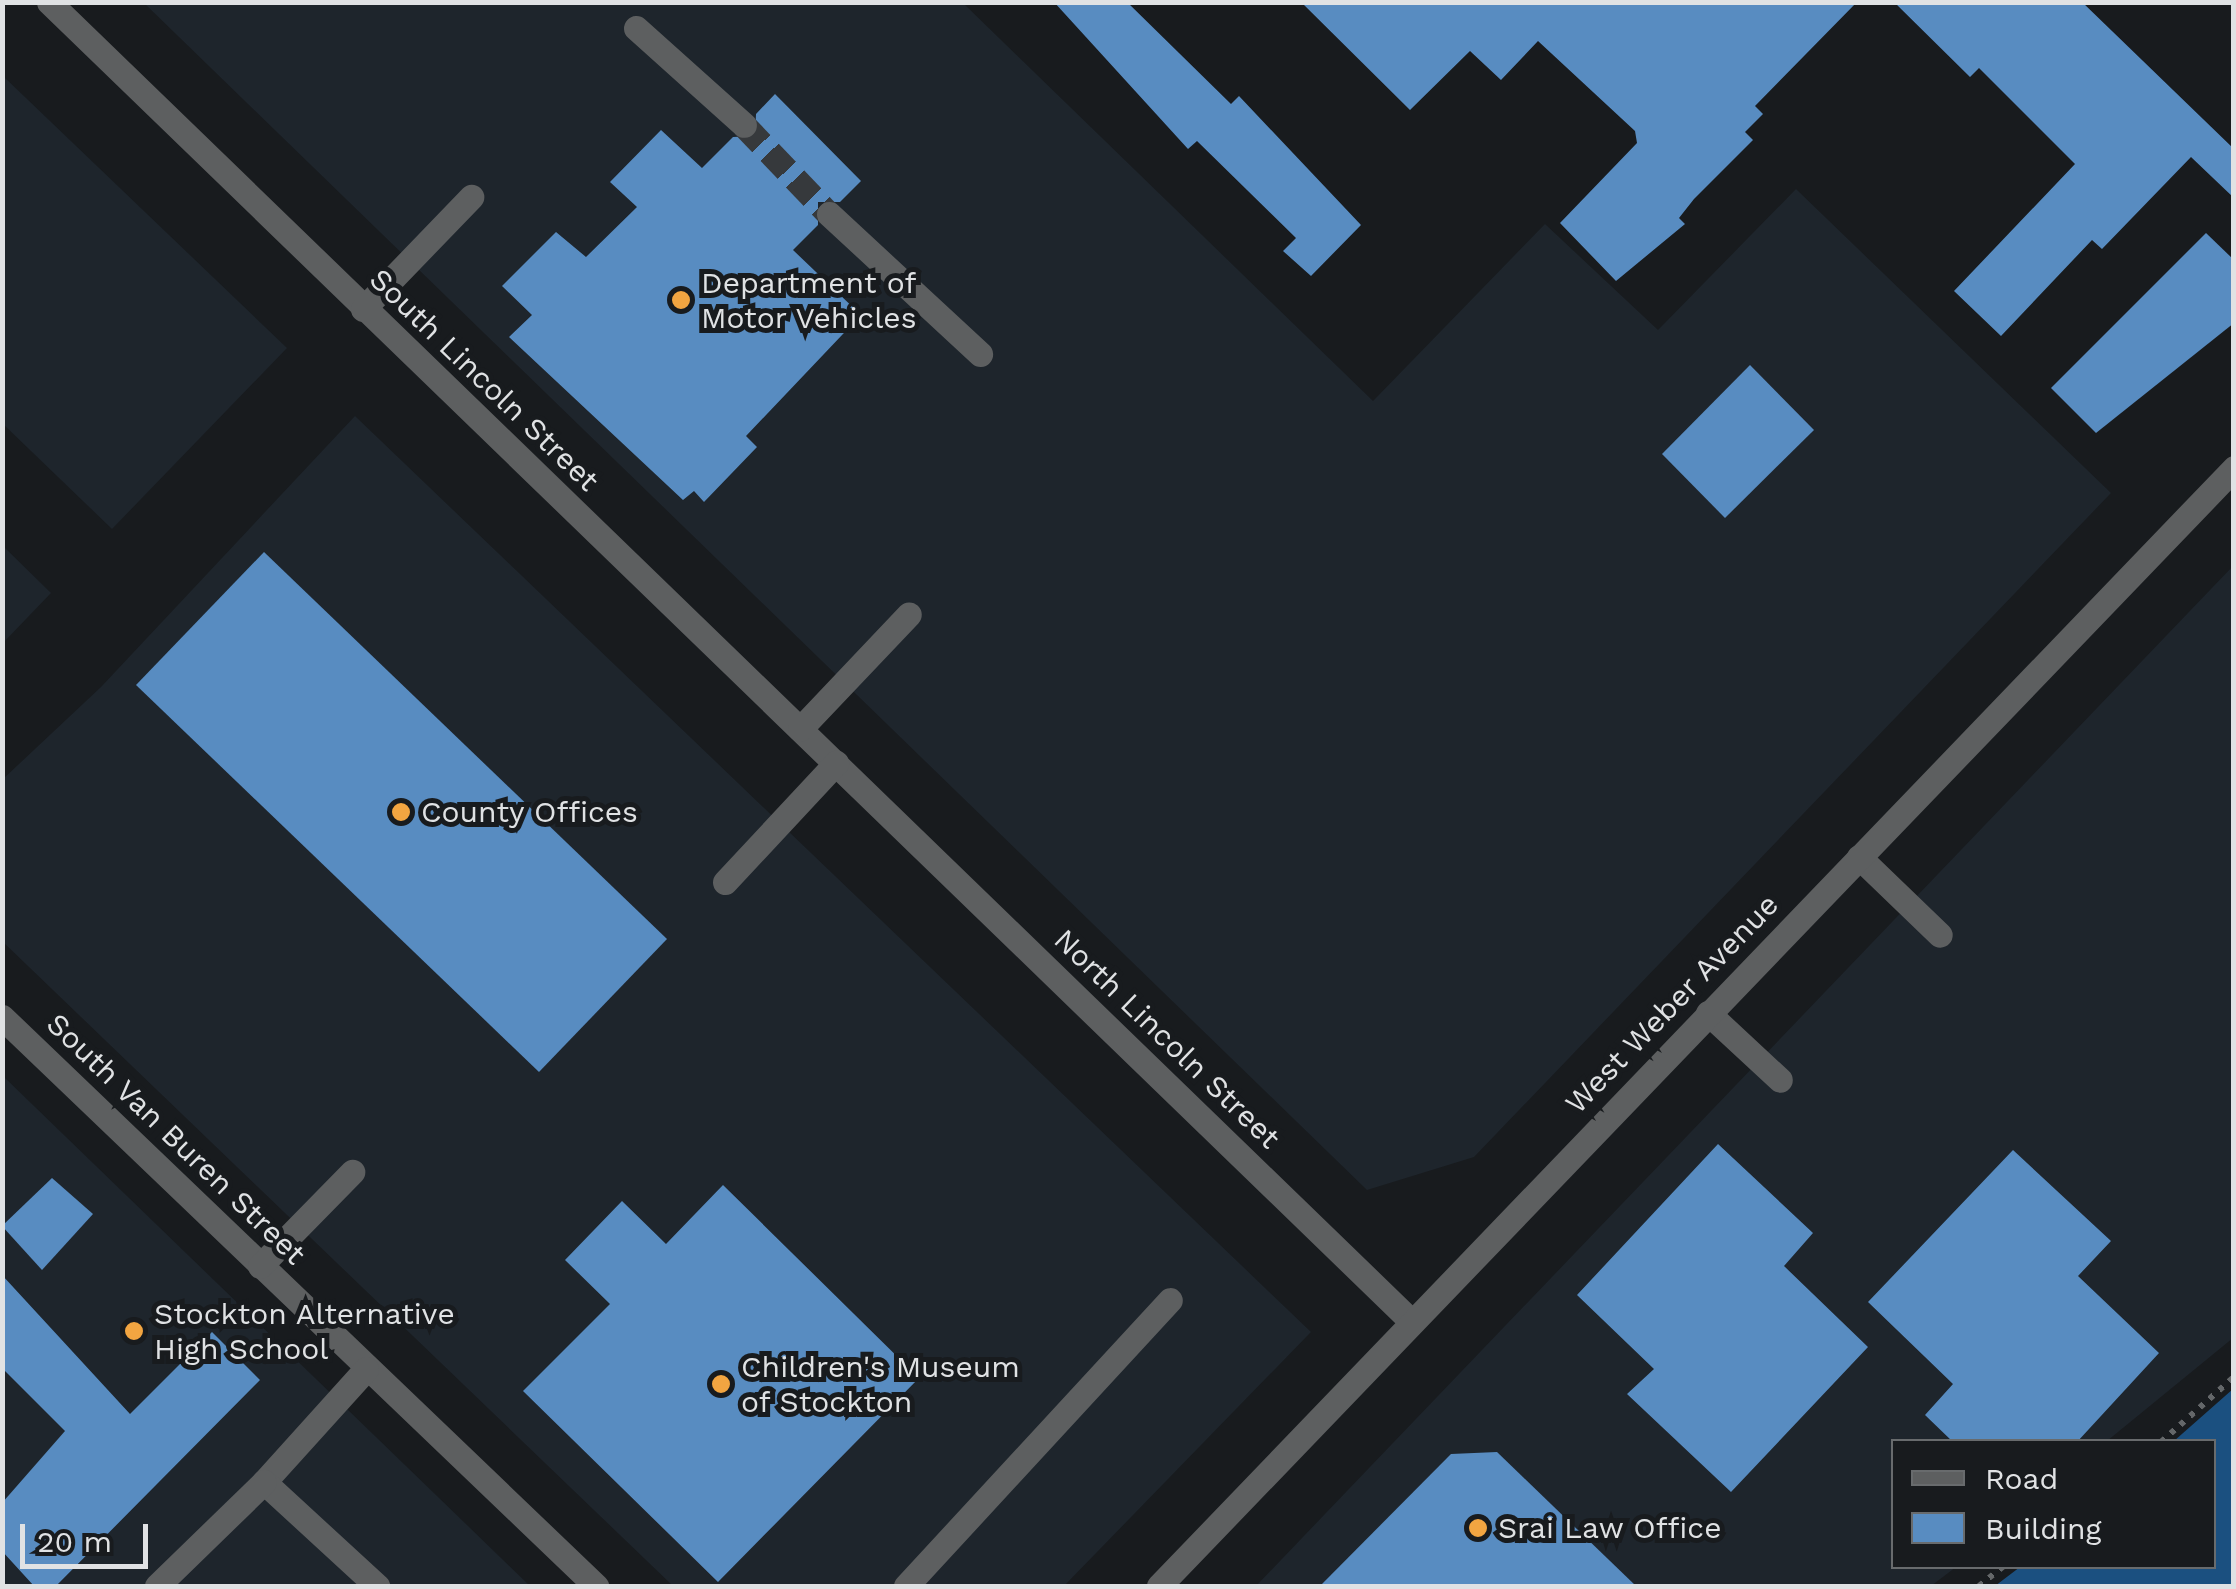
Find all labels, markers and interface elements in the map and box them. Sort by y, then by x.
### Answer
street label: South Lincoln Street [362,261,606,499]
place label: Department of Motor Vehicles [701,265,918,336]
marker: Department of Motor Vehicles [670,289,692,311]
place label: County Offices [421,794,639,830]
marker: County Offices [390,801,412,823]
street label: West Weber Avenue [1557,886,1787,1122]
street label: North Lincoln Street [1047,922,1287,1156]
street label: South Van Buren Street [39,1006,313,1272]
place label: Stockton Alternative High School [154,1296,456,1366]
marker: Stockton Alternative High School [123,1320,145,1342]
place label: Children's Museum of Stockton [741,1349,1020,1420]
marker: Children's Museum of Stockton [710,1373,732,1395]
legend [1891,1439,2216,1569]
text: Road [1985,1461,2058,1496]
scale bar [25,1504,152,1566]
place label: Srai Law Office [1498,1510,1722,1546]
text: Building [1985,1511,2102,1546]
marker: Srai Law Office [1467,1517,1489,1539]
text: 20 m [37,1524,112,1559]

